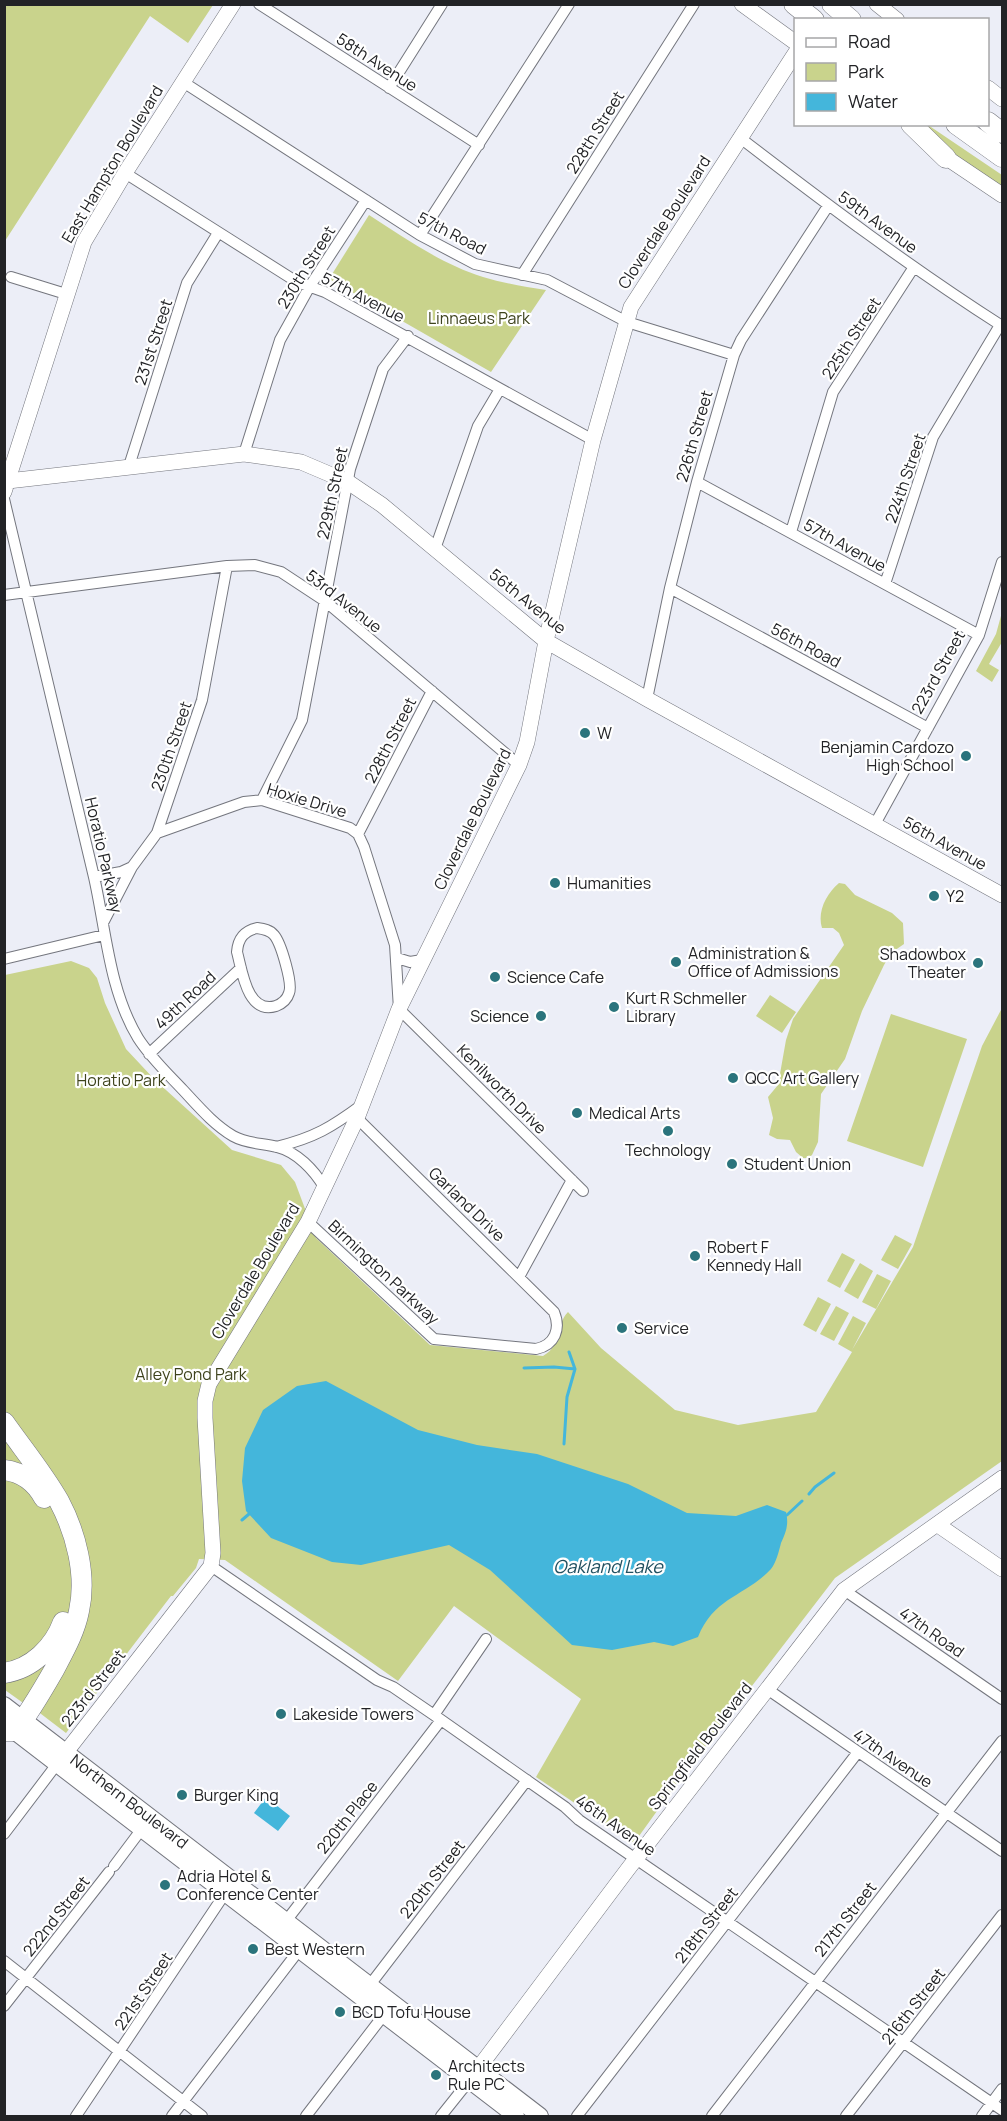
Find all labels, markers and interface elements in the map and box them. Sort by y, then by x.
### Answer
legend [794,18,989,126]
street label: 58th Avenue [332,28,422,96]
text: Road [848,29,891,53]
text: Park [848,59,885,83]
street label: East Hampton Boulevard [56,81,168,247]
street label: 228th Street [561,86,629,178]
text: Water [848,89,898,113]
street label: Cloverdale Boulevard [613,151,715,293]
street label: 59th Avenue [834,186,922,258]
street label: 57th Road [414,206,490,260]
street label: 230th Street [272,221,340,313]
street label: 57th Avenue [317,267,409,327]
street label: 225th Street [816,293,886,383]
street label: 231st Street [129,296,177,388]
park label: Linnaeus Park [428,307,531,329]
street label: 226th Street [670,388,718,484]
street label: 224th Street [879,430,931,526]
street label: 229th Street [311,445,353,541]
street label: 57th Avenue [800,513,890,577]
street label: 56th Avenue [485,563,571,639]
street label: 53rd Avenue [301,564,387,638]
street label: 56th Road [767,617,845,673]
street label: 223rd Street [906,626,970,718]
street label: 228th Street [359,693,421,787]
street label: 230th Street [145,698,197,794]
place label: W [597,722,612,744]
marker: W [578,726,592,740]
place label: Benjamin Cardozo High School [821,736,954,776]
street label: Cloverdale Boulevard [428,745,516,893]
marker: Benjamin Cardozo High School [959,749,973,763]
street label: Hoxie Drive [264,777,350,823]
street label: Horatio Parkway [80,795,128,916]
street label: 56th Avenue [899,811,991,875]
place label: Humanities [567,872,651,894]
marker: Humanities [548,876,562,890]
place label: Y2 [946,885,964,907]
marker: Y2 [927,889,941,903]
place label: Administration & Office of Admissions [688,942,838,982]
place label: Shadowbox Theater [880,943,967,983]
marker: Administration & Office of Admissions [669,955,683,969]
marker: Shadowbox Theater [971,956,985,970]
street label: 49th Road [150,966,220,1034]
place label: Science Cafe [507,966,604,988]
marker: Science Cafe [488,970,502,984]
place label: Kurt R Schmeller Library [626,987,747,1027]
marker: Kurt R Schmeller Library [607,1000,621,1014]
place label: Science [470,1005,529,1027]
marker: Science [534,1009,548,1023]
street label: Kenilworth Drive [452,1039,552,1139]
place label: QCC Art Gallery [745,1067,860,1089]
park label: Horatio Park [76,1069,167,1091]
marker: QCC Art Gallery [726,1071,740,1085]
place label: Medical Arts [589,1102,680,1124]
marker: Medical Arts [570,1106,584,1120]
marker: Technology [661,1124,675,1138]
place label: Technology [625,1139,712,1161]
place label: Student Union [744,1153,851,1175]
marker: Student Union [725,1157,739,1171]
street label: Garland Drive [424,1162,510,1246]
street label: Cloverdale Boulevard [206,1199,304,1343]
street label: Birmington Parkway [324,1215,445,1330]
place label: Robert F Kennedy Hall [707,1236,802,1276]
marker: Robert F Kennedy Hall [688,1249,702,1263]
place label: Service [634,1317,689,1339]
marker: Service [615,1321,629,1335]
park label: Alley Pond Park [135,1363,248,1385]
water label: Oakland Lake [553,1554,664,1578]
street label: 47th Road [895,1602,969,1662]
street label: 223rd Street [56,1645,130,1731]
street label: Springfield Boulevard [643,1678,757,1814]
place label: Lakeside Towers [293,1703,414,1725]
marker: Lakeside Towers [274,1707,288,1721]
street label: 47th Avenue [849,1723,937,1793]
street label: Northern Boulevard [66,1749,193,1853]
street label: 220th Place [311,1776,383,1858]
place label: Burger King [194,1784,279,1806]
marker: Burger King [175,1788,189,1802]
street label: 46th Avenue [571,1789,661,1861]
street label: 220th Street [394,1835,470,1923]
place label: Adria Hotel & Conference Center [177,1865,319,1905]
street label: 222nd Street [18,1871,94,1961]
street label: 217th Street [809,1877,881,1961]
marker: Adria Hotel & Conference Center [158,1878,172,1892]
street label: 218th Street [669,1882,743,1968]
place label: Best Western [265,1938,365,1960]
marker: Best Western [246,1942,260,1956]
street label: 221st Street [109,1948,177,2034]
street label: 216th Street [876,1963,950,2049]
place label: BCD Tofu House [352,2001,471,2023]
marker: BCD Tofu House [333,2005,347,2019]
place label: Architects Rule PC [448,2055,525,2095]
marker: Architects Rule PC [429,2068,443,2082]

